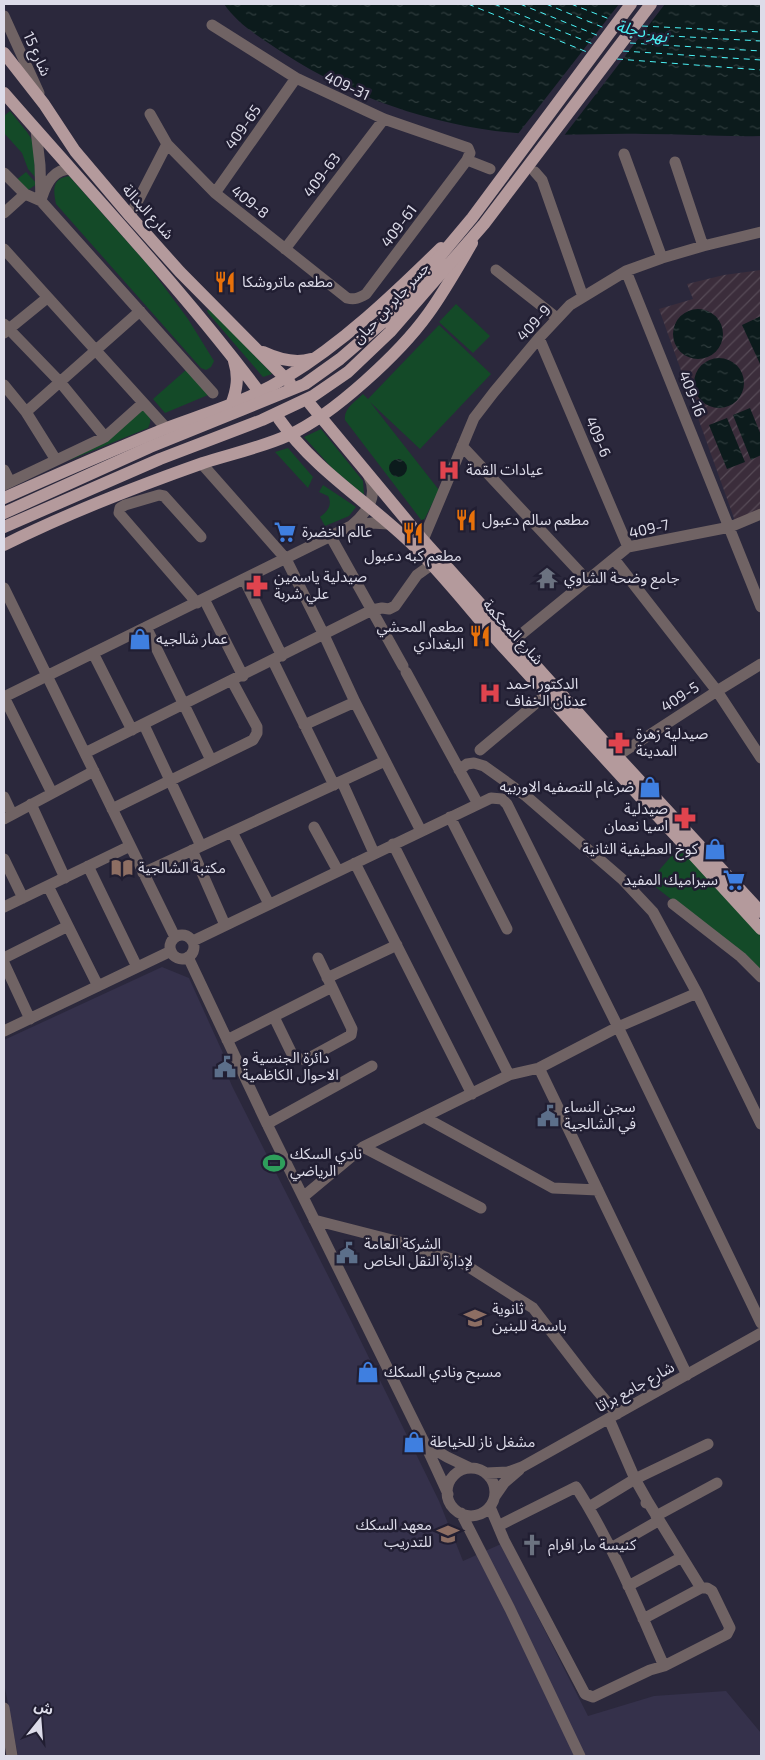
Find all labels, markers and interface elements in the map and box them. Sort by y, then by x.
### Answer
water label: نهر دجلة [614,15,671,47]
street label: شارع 15 [17,29,56,80]
street label: 409-31 [322,67,373,103]
street label: 409-65 [220,101,264,152]
street label: 409-63 [299,149,344,200]
street label: شارع البدالة [116,180,178,245]
street label: 409-8 [228,181,273,221]
street label: 409-61 [377,201,420,250]
street label: جسر جابر بن حيان [348,258,433,347]
restaurant icon: مطعم ماتروشكا [212,269,238,295]
place label: مطعم ماتروشكا [242,272,333,293]
street label: 409-9 [512,301,554,344]
street label: 409-16 [676,368,710,419]
street label: 409-6 [582,414,615,460]
hospital icon: عيادات القمة [436,457,462,483]
place label: عيادات القمة [466,460,544,478]
restaurant icon: مطعم سالم دعبول [453,507,479,533]
place label: مطعم سالم دعبول [482,510,589,531]
street label: 409-7 [627,515,671,541]
supermarket icon: عالم الخضرة [272,519,298,545]
restaurant icon: مطعم كبه دعبول [400,520,426,546]
place label: عالم الخضرة [302,522,373,543]
place label: مطعم كبه دعبول [364,546,462,567]
temple icon: جامع وضحة الشاوي [534,565,560,591]
place label: صيدلية ياسمين علي شربة [274,567,367,605]
place label: جامع وضحة الشاوي [564,568,680,590]
pharmacy icon: صيدلية ياسمين علي شربة [244,573,270,599]
street label: شارع المحكمة [477,595,548,671]
place label: مطعم المحشي البغدادي [376,617,464,655]
restaurant icon: مطعم المحشي البغدادي [467,623,493,649]
shop icon: عمار شالجيه [127,626,153,652]
place label: عمار شالجيه [156,629,228,648]
place label: الدكتور احمد عدنان الخفاف [506,674,588,710]
street label: 409-5 [657,677,702,715]
hospital icon: الدكتور احمد عدنان الخفاف [477,680,503,706]
place label: صيدلية زهرة المدينة [636,724,708,759]
pharmacy icon: صيدلية زهرة المدينة [606,730,632,756]
shop icon: ضرغام للتصفيه الاوربيه [637,774,663,800]
place label: ضرغام للتصفيه الاوربيه [500,777,634,798]
place label: صيدلية اسيا نعمان [604,799,668,835]
pharmacy icon: صيدلية اسيا نعمان [672,805,698,831]
shop icon: كوخ العطيفية الثانية [702,836,728,862]
place label: كوخ العطيفية الثانية [582,839,699,861]
library icon: مكتبة الشالجية [109,855,135,881]
place label: مكتبة الشالجية [138,858,226,876]
supermarket icon: سيراميك المفيد [721,867,747,893]
place label: سيراميك المفيد [624,870,718,889]
place label: دائرة الجنسية و الاحوال الكاظمية [242,1048,339,1084]
public building icon: دائرة الجنسية و الاحوال الكاظمية [212,1054,238,1080]
place label: سجن النساء في الشالجية [564,1097,636,1135]
public building icon: سجن النساء في الشالجية [535,1103,561,1129]
place label: نادي السكك الرياضي [290,1144,362,1182]
sports icon: نادي السكك الرياضي [261,1150,287,1176]
place label: الشركة العامة لإدارة النقل الخاص [364,1234,473,1271]
public building icon: الشركة العامة لإدارة النقل الخاص [334,1240,360,1266]
place label: ثانوية باسمة للبنين [492,1299,567,1335]
school or university icon: ثانوية باسمة للبنين [462,1305,488,1331]
street label: شارع جامع براثا [592,1357,679,1419]
shop icon: مسبح ونادي السكك [355,1359,381,1385]
place label: مسبح ونادي السكك [384,1362,502,1384]
shop icon: مشغل ناز للخياطة [401,1429,427,1455]
place label: مشغل ناز للخياطة [430,1432,535,1451]
place label: معهد السكك للتدريب [356,1515,432,1551]
school or university icon: معهد السكك للتدريب [435,1521,461,1547]
church icon: كنيسة مار افرام [519,1532,545,1558]
place label: كنيسة مار افرام [548,1535,637,1556]
north arrow [15,1695,65,1745]
text: ش [32,1696,56,1718]

